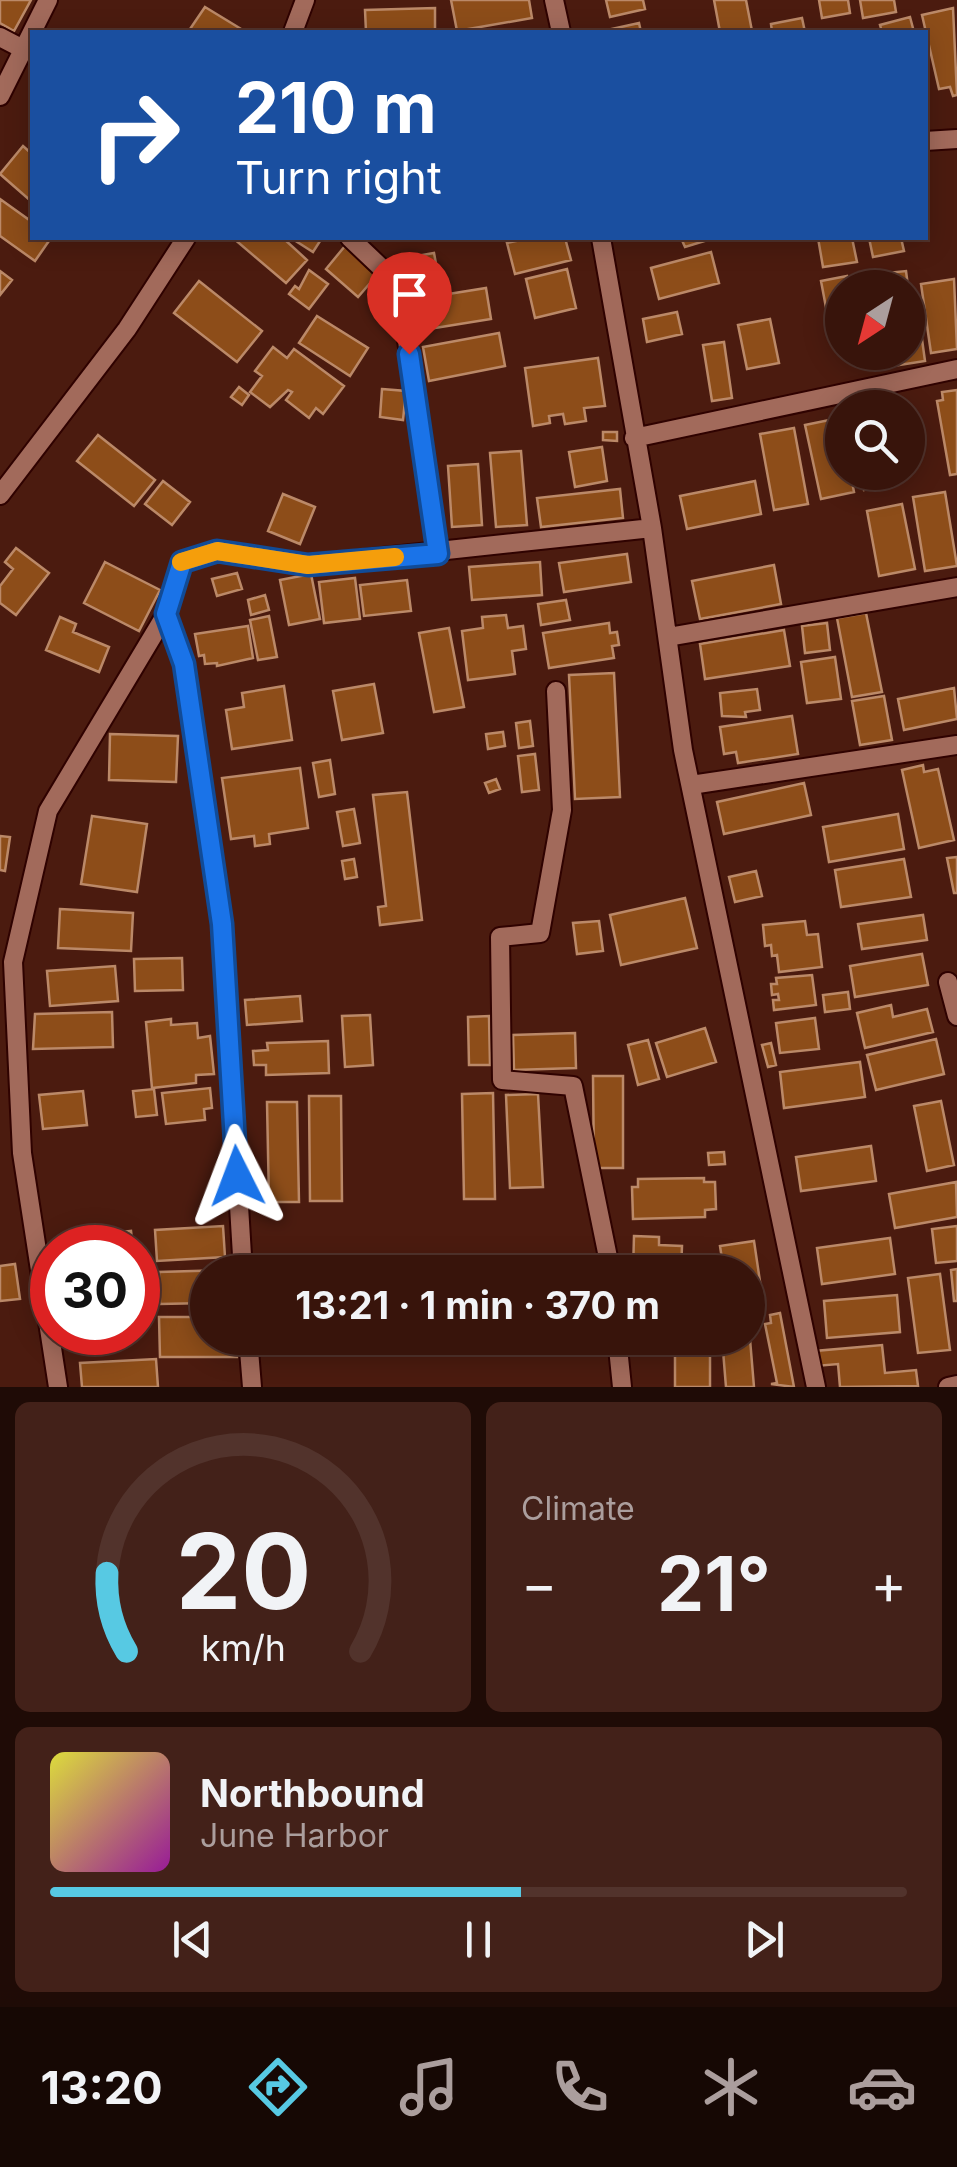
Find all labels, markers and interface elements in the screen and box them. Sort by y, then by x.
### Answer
text: 210 m [235,65,437,150]
icon: right [70,70,200,200]
text: Turn right [235,150,442,205]
pin [367,252,452,355]
icon: arrive [382,267,437,322]
north arrow [825,270,925,370]
map controls [825,270,925,490]
button: search [825,390,925,490]
position arrow [185,1124,289,1228]
speed limit sign: 30 [30,1225,160,1355]
text: 13:21 · 1 min · 370 m [295,1282,660,1328]
text: Climate [521,1489,635,1528]
text: 20 [175,1508,311,1634]
text: 21° [657,1538,771,1629]
text: − [521,1551,557,1617]
text: + [871,1551,907,1617]
text: km/h [201,1626,285,1670]
text: Northbound [200,1770,425,1816]
text: June Harbor [200,1816,389,1855]
icon: previous [165,1912,220,1967]
icon: pause [451,1912,506,1967]
icon: next [737,1912,792,1967]
icon: directions [243,2052,313,2122]
icon: music [394,2052,464,2122]
icon: phone [545,2052,615,2122]
icon: climate [696,2052,766,2122]
icon: car [847,2052,917,2122]
text: 13:20 [40,2060,163,2115]

